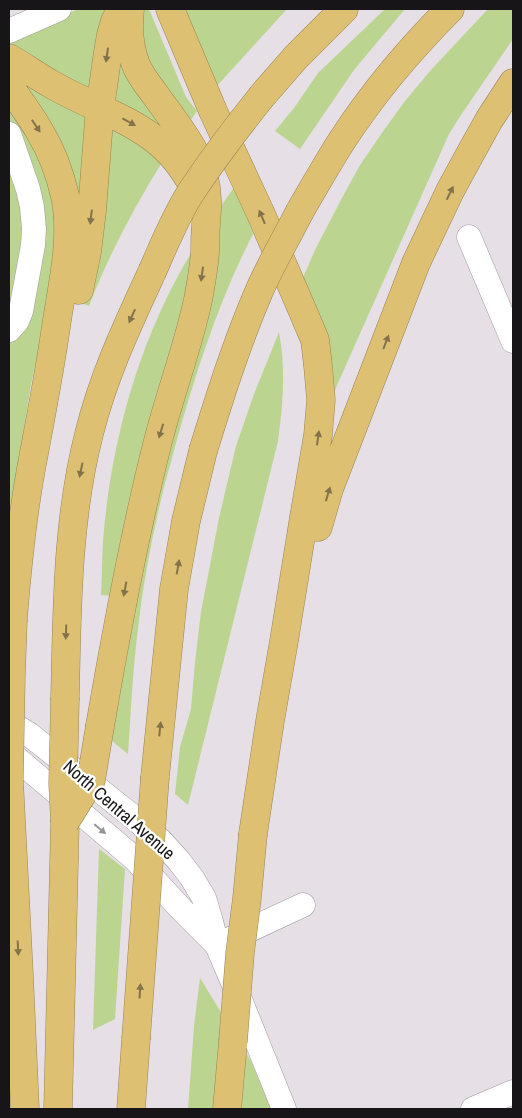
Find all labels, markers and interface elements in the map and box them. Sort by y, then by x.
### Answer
one-way arrow [103,47,111,63]
one-way arrow [121,118,136,126]
one-way arrow [31,119,41,132]
one-way arrow [446,186,454,200]
one-way arrow [87,209,95,225]
one-way arrow [257,210,265,224]
one-way arrow [198,266,206,282]
one-way arrow [127,309,135,323]
one-way arrow [382,334,390,349]
one-way arrow [157,424,165,439]
one-way arrow [314,429,322,445]
one-way arrow [77,463,85,478]
one-way arrow [324,486,332,501]
one-way arrow [174,560,182,575]
one-way arrow [120,582,128,598]
one-way arrow [62,624,70,640]
one-way arrow [156,720,164,736]
street label: North Central Avenue [58,754,181,865]
one-way arrow [93,823,106,834]
one-way arrow [15,940,23,956]
one-way arrow [136,982,144,998]

